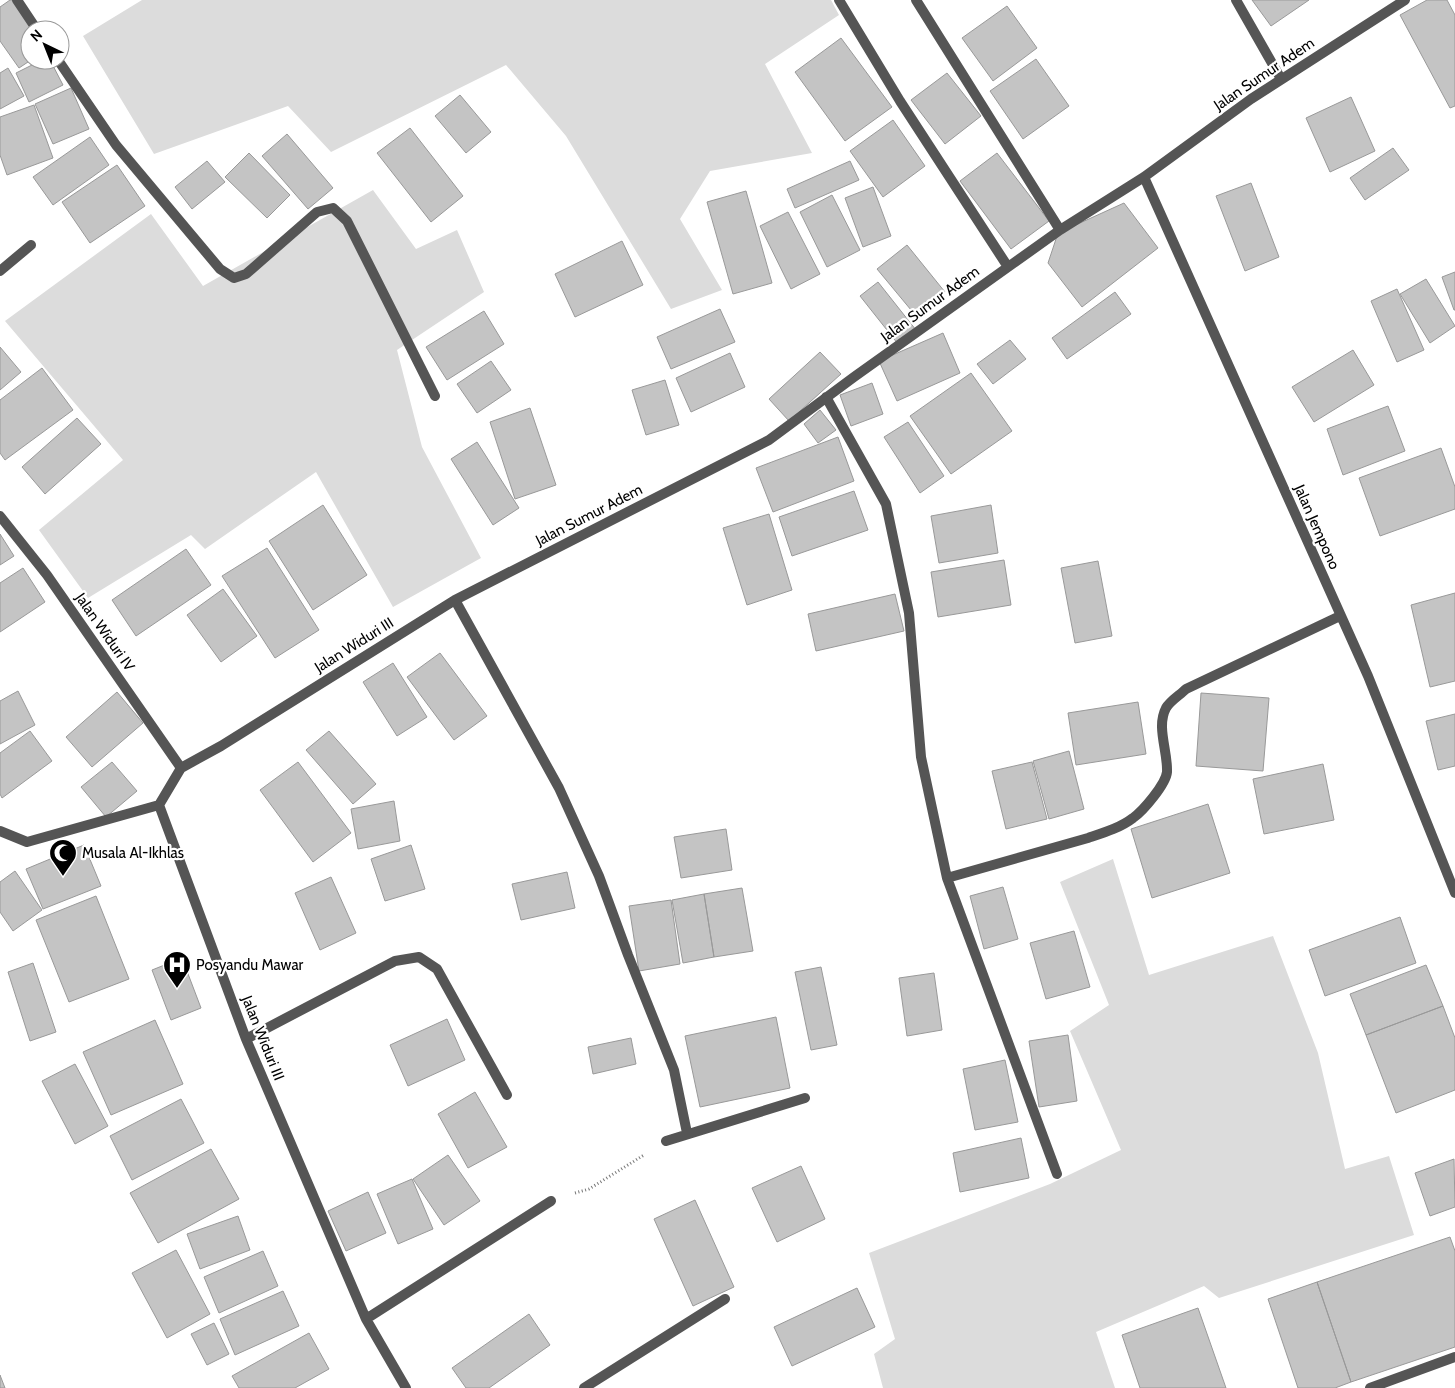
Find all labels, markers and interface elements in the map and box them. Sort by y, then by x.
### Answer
north arrow [20,20,70,70]
text: N [26,26,46,45]
street label: Jalan Sumur Adem [1210,34,1318,115]
street label: Jalan Sumur Adem [876,262,983,346]
street label: Jalan Sumur Adem [532,480,645,550]
street label: Jalan Jempono [1290,481,1344,572]
street label: Jalan Widuri IV [71,589,139,675]
street label: Jalan Widuri III [310,614,397,677]
mosque icon: Musala Al-Ikhlas [48,838,78,877]
place label: Musala Al-Ikhlas [82,844,184,862]
hospital icon: Posyandu Mawar [162,950,192,989]
place label: Posyandu Mawar [196,956,304,974]
street label: Jalan Widuri III [237,992,288,1083]

